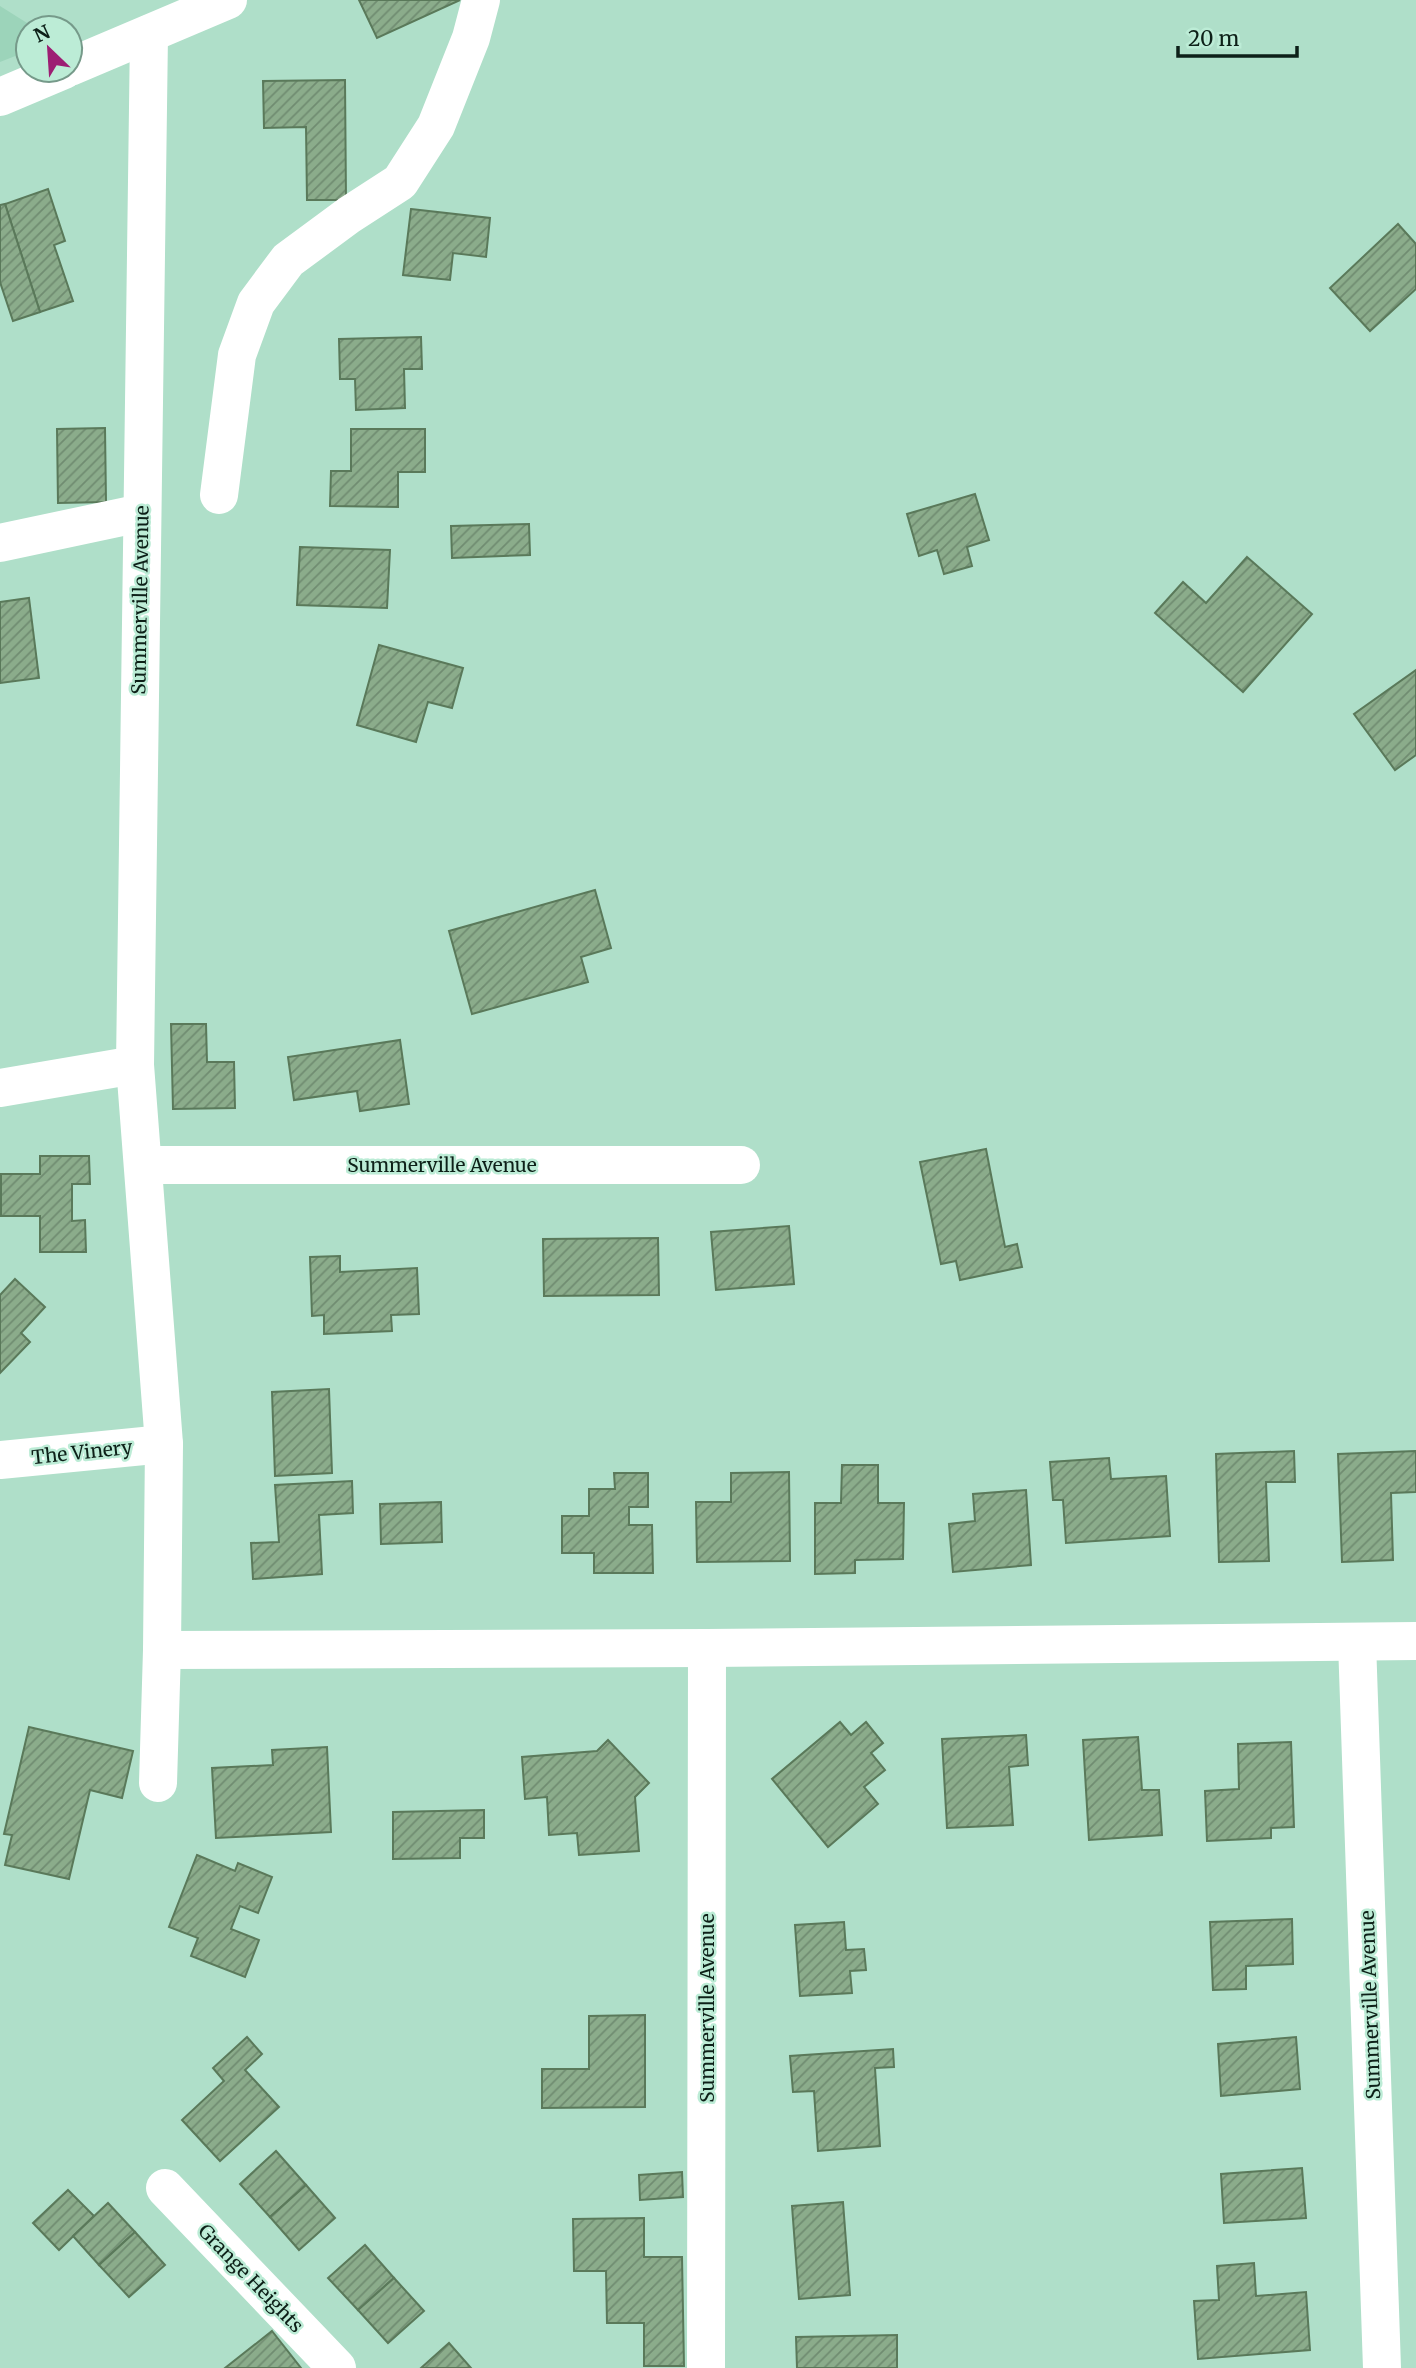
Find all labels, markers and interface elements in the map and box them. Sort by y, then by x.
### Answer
north arrow [14,14,84,84]
scale bar [1178,14,1297,58]
text: N [30,20,54,48]
text: 20 m [1188,25,1240,52]
street label: Summerville Avenue [126,505,154,695]
street label: Summerville Avenue [347,1153,537,1177]
street label: The Vinery [30,1435,134,1469]
street label: Summerville Avenue [1355,1910,1385,2100]
street label: Summerville Avenue [695,1913,719,2103]
street label: Grange Heights [193,2219,309,2337]

